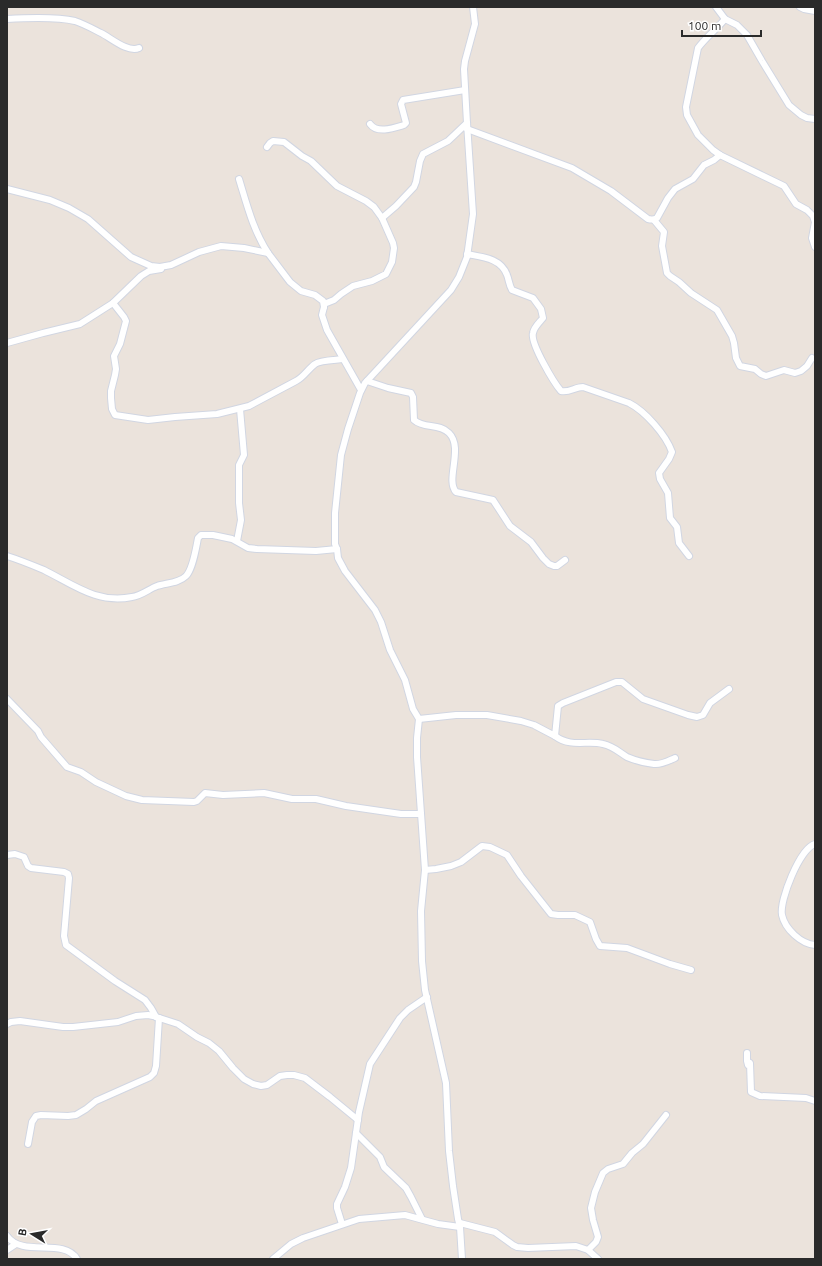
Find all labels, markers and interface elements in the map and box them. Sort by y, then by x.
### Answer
scale bar [682,12,761,38]
text: 100 m [688,19,721,32]
north arrow [12,1214,52,1254]
text: B [16,1227,29,1237]

